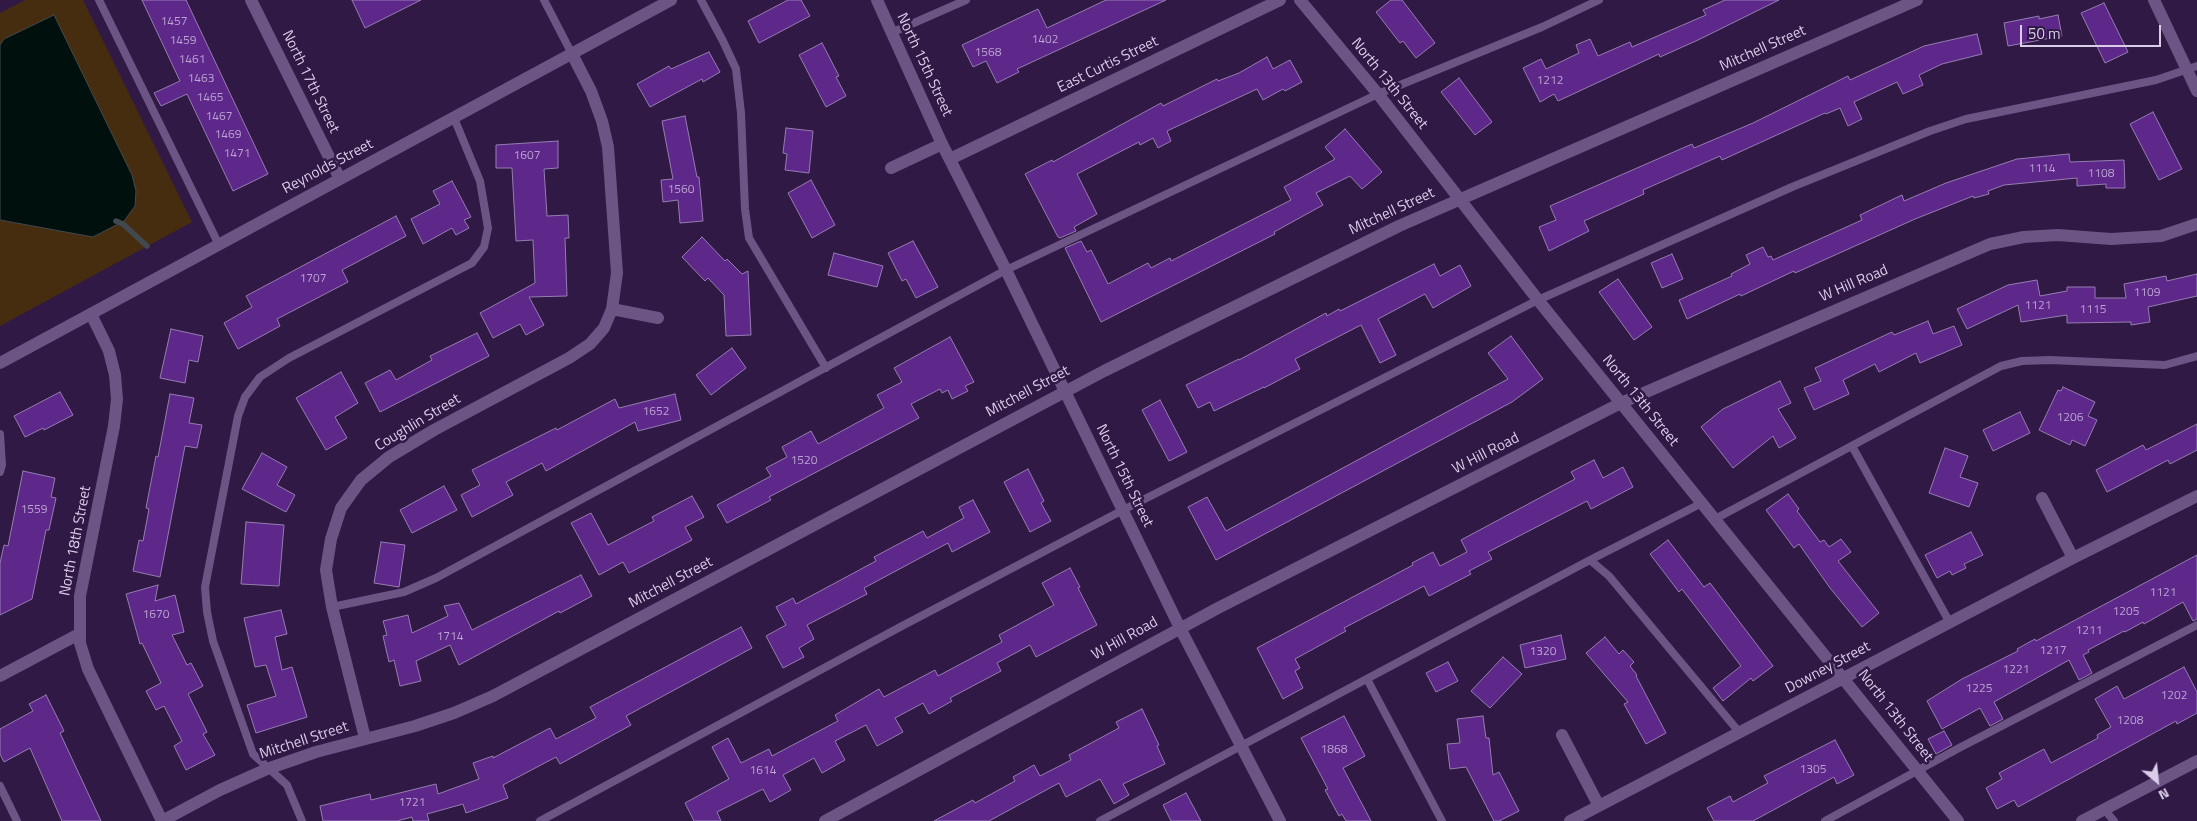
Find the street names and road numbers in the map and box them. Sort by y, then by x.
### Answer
street label: North 15th Street [892,10,956,120]
street label: Mitchell Street [1717,22,1809,76]
street label: North 17th Street [277,28,343,136]
street label: East Curtis Street [1055,33,1161,97]
street label: North 13th Street [1347,35,1431,133]
street label: Reynolds Street [280,136,376,198]
street label: Mitchell Street [1346,184,1438,240]
street label: W Hill Road [1817,262,1891,306]
street label: North 13th Street [1598,352,1682,450]
street label: Mitchell Street [983,362,1073,422]
street label: Coughlin Street [372,390,464,456]
street label: North 15th Street [1091,422,1157,530]
street label: W Hill Road [1450,429,1522,479]
street label: North 18th Street [56,484,96,598]
street label: Mitchell Street [626,553,716,613]
street label: W Hill Road [1089,614,1161,664]
street label: Downey Street [1782,638,1874,698]
street label: North 13th Street [1853,666,1937,766]
street label: Mitchell Street [257,718,351,764]

